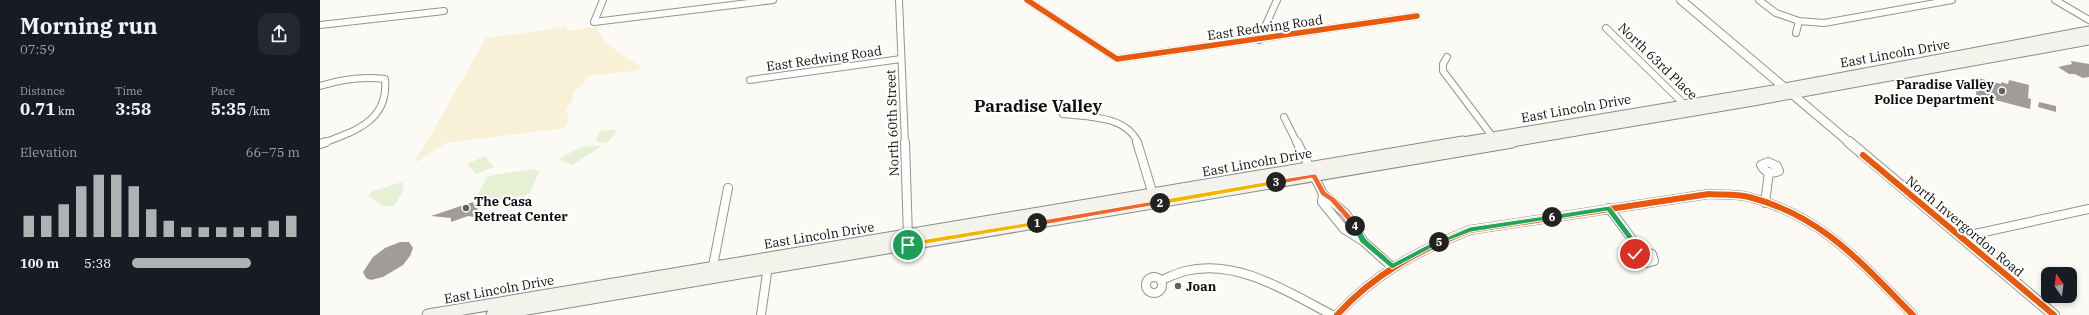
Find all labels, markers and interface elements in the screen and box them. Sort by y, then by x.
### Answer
text: Morning run [20,11,158,40]
street label: East Redwing Road [1206,11,1324,44]
button: share [258,13,300,55]
street label: North 63rd Place [1614,19,1701,104]
street label: East Lincoln Drive [1839,35,1951,72]
text: 07:59 [20,41,55,58]
street label: East Redwing Road [765,42,883,75]
street label: North 60th Street [882,69,903,177]
place label: Paradise Valley Police Department [1874,76,1995,108]
text: Distance [20,84,65,98]
text: Time [115,84,142,98]
text: Pace [211,84,235,98]
marker: Paradise Valley Police Department [1997,86,2007,96]
street label: East Lincoln Drive [1520,90,1632,127]
district label: Paradise Valley [974,95,1102,117]
text: 0.71 [20,98,55,120]
text: 3:58 [115,98,151,120]
text: 5:35 [211,98,246,120]
text: km [55,104,75,118]
text: /km [246,104,270,118]
text: Elevation [20,144,77,161]
text: 66–75 m [246,144,300,161]
street label: East Lincoln Drive [1201,144,1313,181]
pin: 3 [1266,172,1286,192]
street label: North Invergordon Road [1902,172,2027,281]
text: 3 [1273,175,1279,189]
place label: The Casa Retreat Center [474,193,568,225]
pin: 2 [1150,193,1170,213]
text: 2 [1157,196,1163,210]
marker: The Casa Retreat Center [461,203,471,213]
pin: 6 [1542,207,1562,227]
text: 6 [1549,210,1555,224]
pin: 1 [1027,213,1047,233]
text: 1 [1034,216,1040,230]
pin: 4 [1345,216,1365,236]
street label: East Lincoln Drive [763,218,875,253]
text: 4 [1352,219,1358,233]
pin [891,228,925,262]
pin: 5 [1429,232,1449,252]
icon: arrive [897,234,919,256]
text: 5 [1436,235,1442,249]
pin [1618,237,1652,271]
icon: check [1624,243,1646,265]
text: 100 m [20,255,59,272]
text: 5:38 [84,255,111,272]
north arrow [2041,267,2077,303]
map controls [2041,267,2077,303]
street label: East Lincoln Drive [443,271,555,308]
place label: Joan [1186,278,1217,295]
marker: Joan [1173,281,1183,291]

